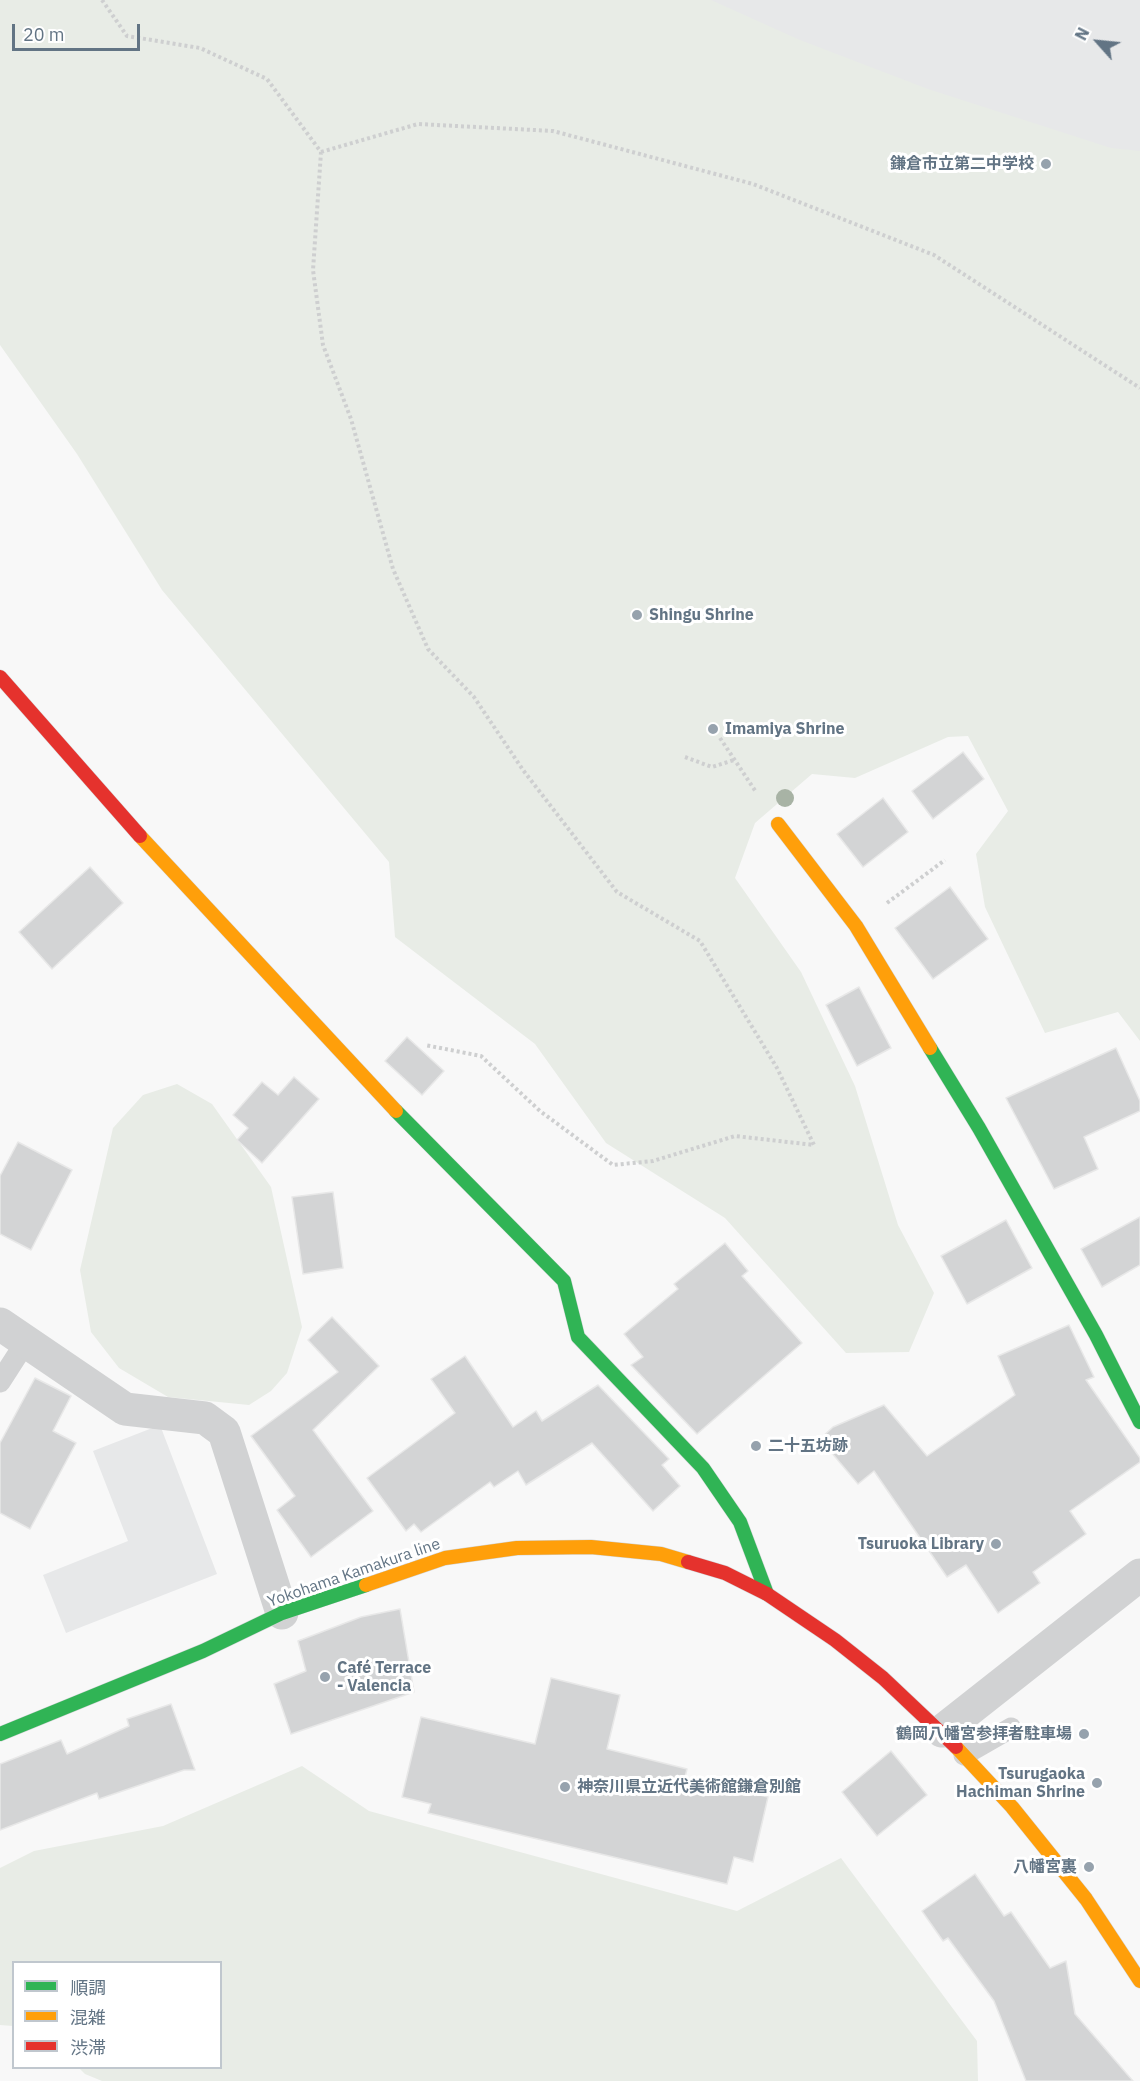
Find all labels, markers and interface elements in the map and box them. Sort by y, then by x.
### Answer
scale bar [15,12,142,50]
north arrow [1068,12,1128,72]
text: 20 m [23,23,65,46]
text: N [1070,24,1094,44]
place label: 鎌倉市立第二中学校 [890,154,1034,174]
marker: 鎌倉市立第二中学校 [1039,157,1053,171]
place label: Shingu Shrine [649,605,754,625]
marker: Shingu Shrine [630,608,644,622]
place label: Imamiya Shrine [725,719,844,739]
marker: Imamiya Shrine [706,722,720,736]
place label: 二十五坊跡 [768,1436,848,1456]
marker: 二十五坊跡 [749,1439,763,1453]
street label: Yokohama Kamakura line [265,1534,443,1612]
place label: Tsuruoka Library [858,1534,984,1554]
marker: Tsuruoka Library [989,1537,1003,1551]
place label: Café Terrace - Valencia [337,1658,431,1696]
marker: Café Terrace - Valencia [318,1670,332,1684]
place label: 鶴岡八幡宮参拝者駐車場 [896,1724,1072,1744]
marker: 鶴岡八幡宮参拝者駐車場 [1077,1727,1091,1741]
place label: Tsurugaoka Hachiman Shrine [956,1764,1085,1802]
marker: Tsurugaoka Hachiman Shrine [1090,1776,1104,1790]
place label: 神奈川県立近代美術館鎌倉別館 [577,1777,801,1797]
marker: 神奈川県立近代美術館鎌倉別館 [558,1780,572,1794]
place label: 八幡宮裏 [1013,1857,1077,1877]
marker: 八幡宮裏 [1082,1860,1096,1874]
legend [12,1961,222,2069]
text: 順調 [70,1976,106,1999]
text: 混雑 [70,2006,106,2029]
text: 渋滞 [70,2036,106,2059]

